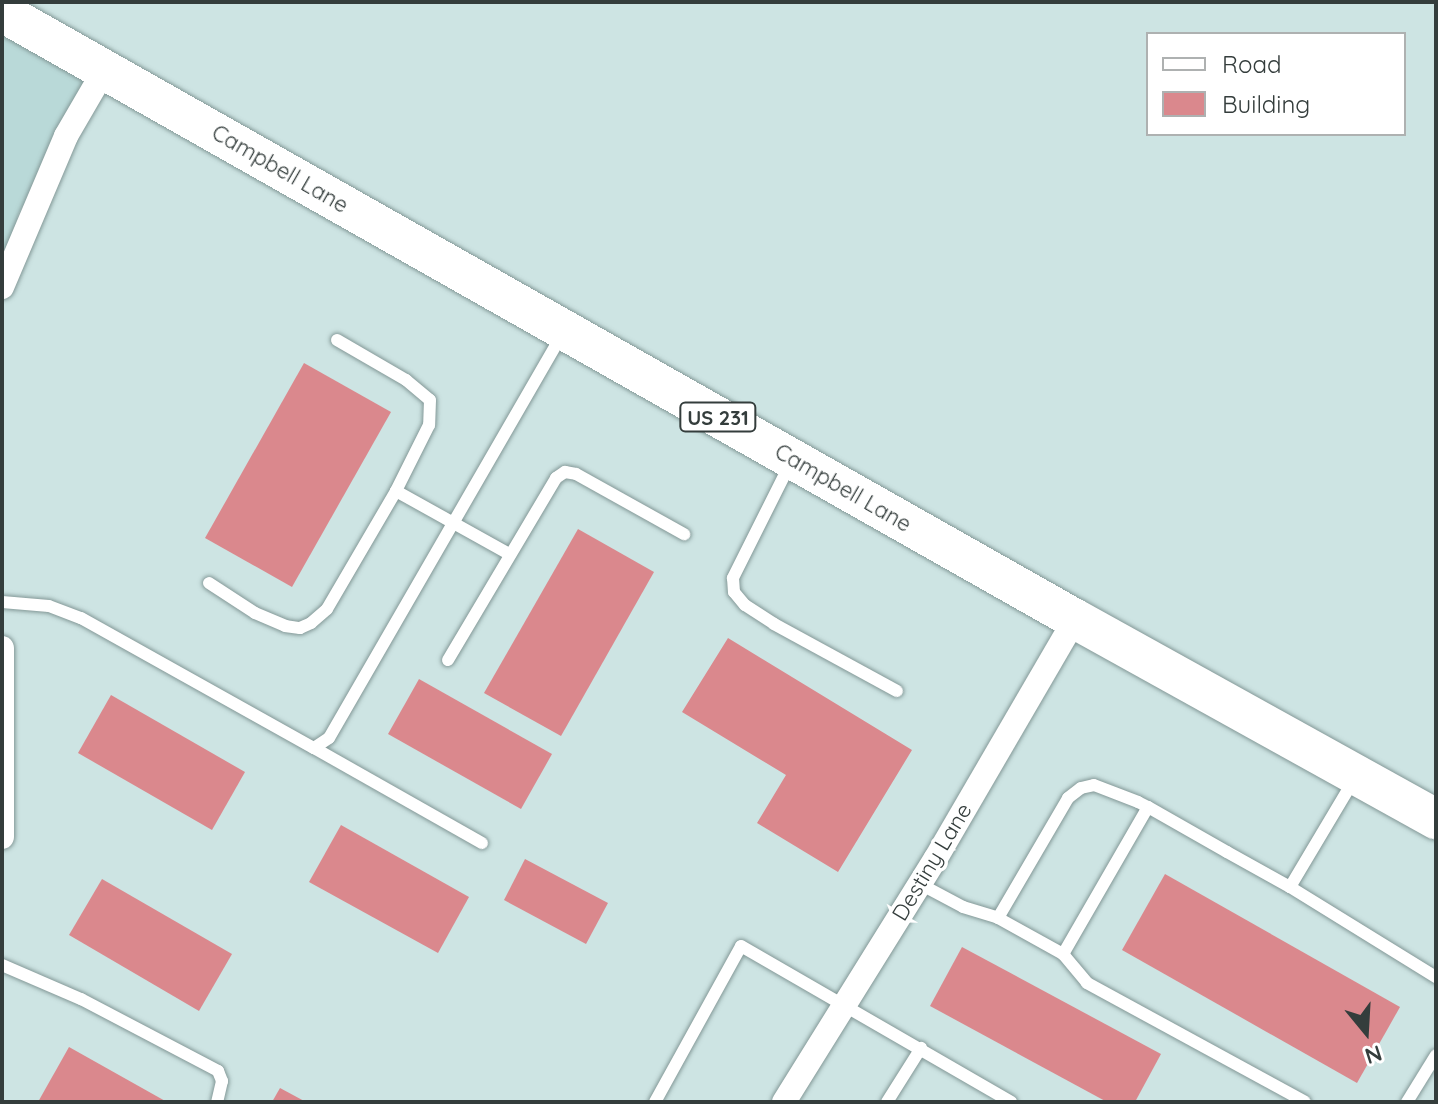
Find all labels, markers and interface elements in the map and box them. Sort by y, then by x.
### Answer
legend [1146,32,1406,136]
text: Road [1222,49,1282,79]
text: Building [1222,89,1310,119]
street label: Campbell Lane [207,119,353,219]
road number: US 231 [678,401,758,433]
street label: Campbell Lane [770,438,916,538]
street label: Destiny Lane [887,799,977,925]
north arrow [1326,992,1406,1072]
text: N [1361,1039,1385,1071]

